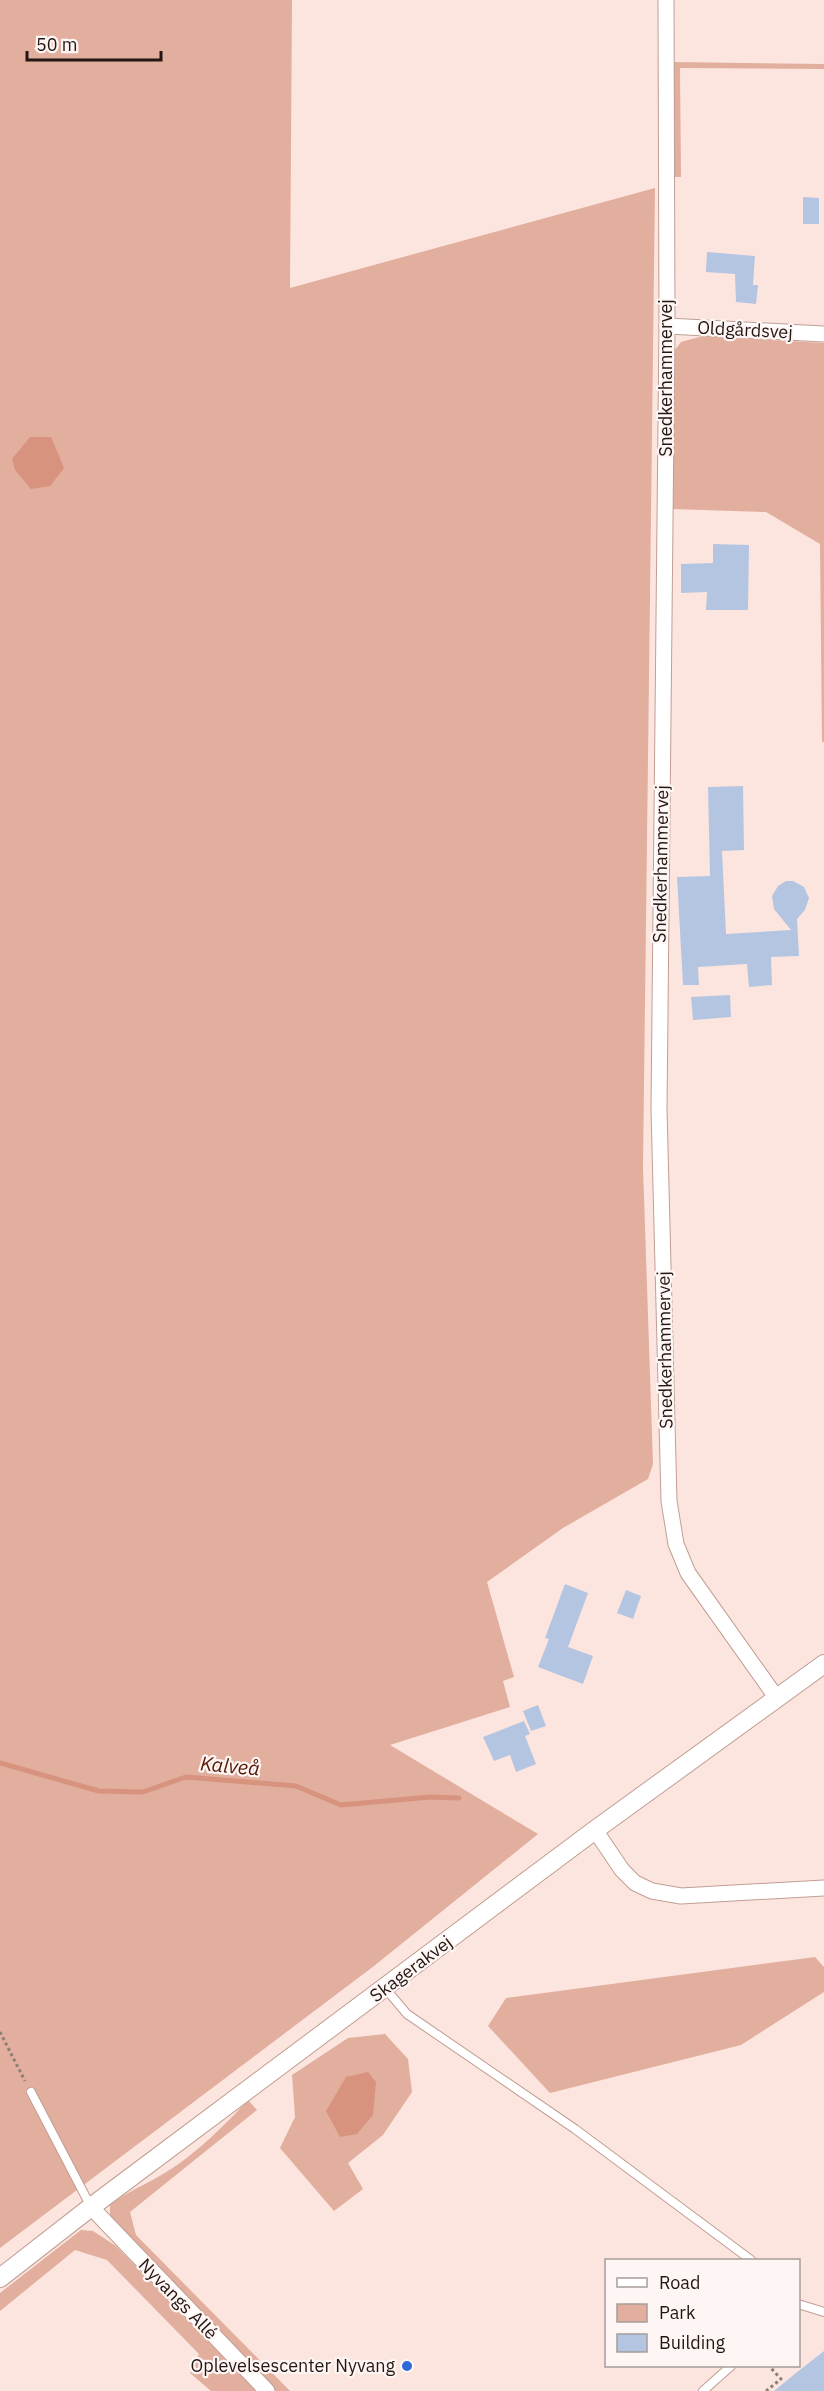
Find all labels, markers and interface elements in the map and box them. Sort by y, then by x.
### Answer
scale bar [27,24,160,62]
text: 50 m [36,33,78,56]
street label: Snedkerhammervej [654,299,677,457]
street label: Oldgårdsvej [697,316,793,343]
street label: Snedkerhammervej [648,785,673,943]
street label: Snedkerhammervej [652,1271,677,1429]
water label: Kalveå [199,1749,261,1782]
street label: Skagerakvej [365,1930,456,2007]
street label: Nyvangs Allé [134,2253,223,2344]
legend [605,2259,800,2367]
text: Road [659,2271,700,2294]
text: Park [659,2301,696,2324]
text: Building [659,2331,726,2354]
place label: Oplevelsescenter Nyvang [191,2354,395,2377]
marker: Oplevelsescenter Nyvang [400,2359,414,2373]

